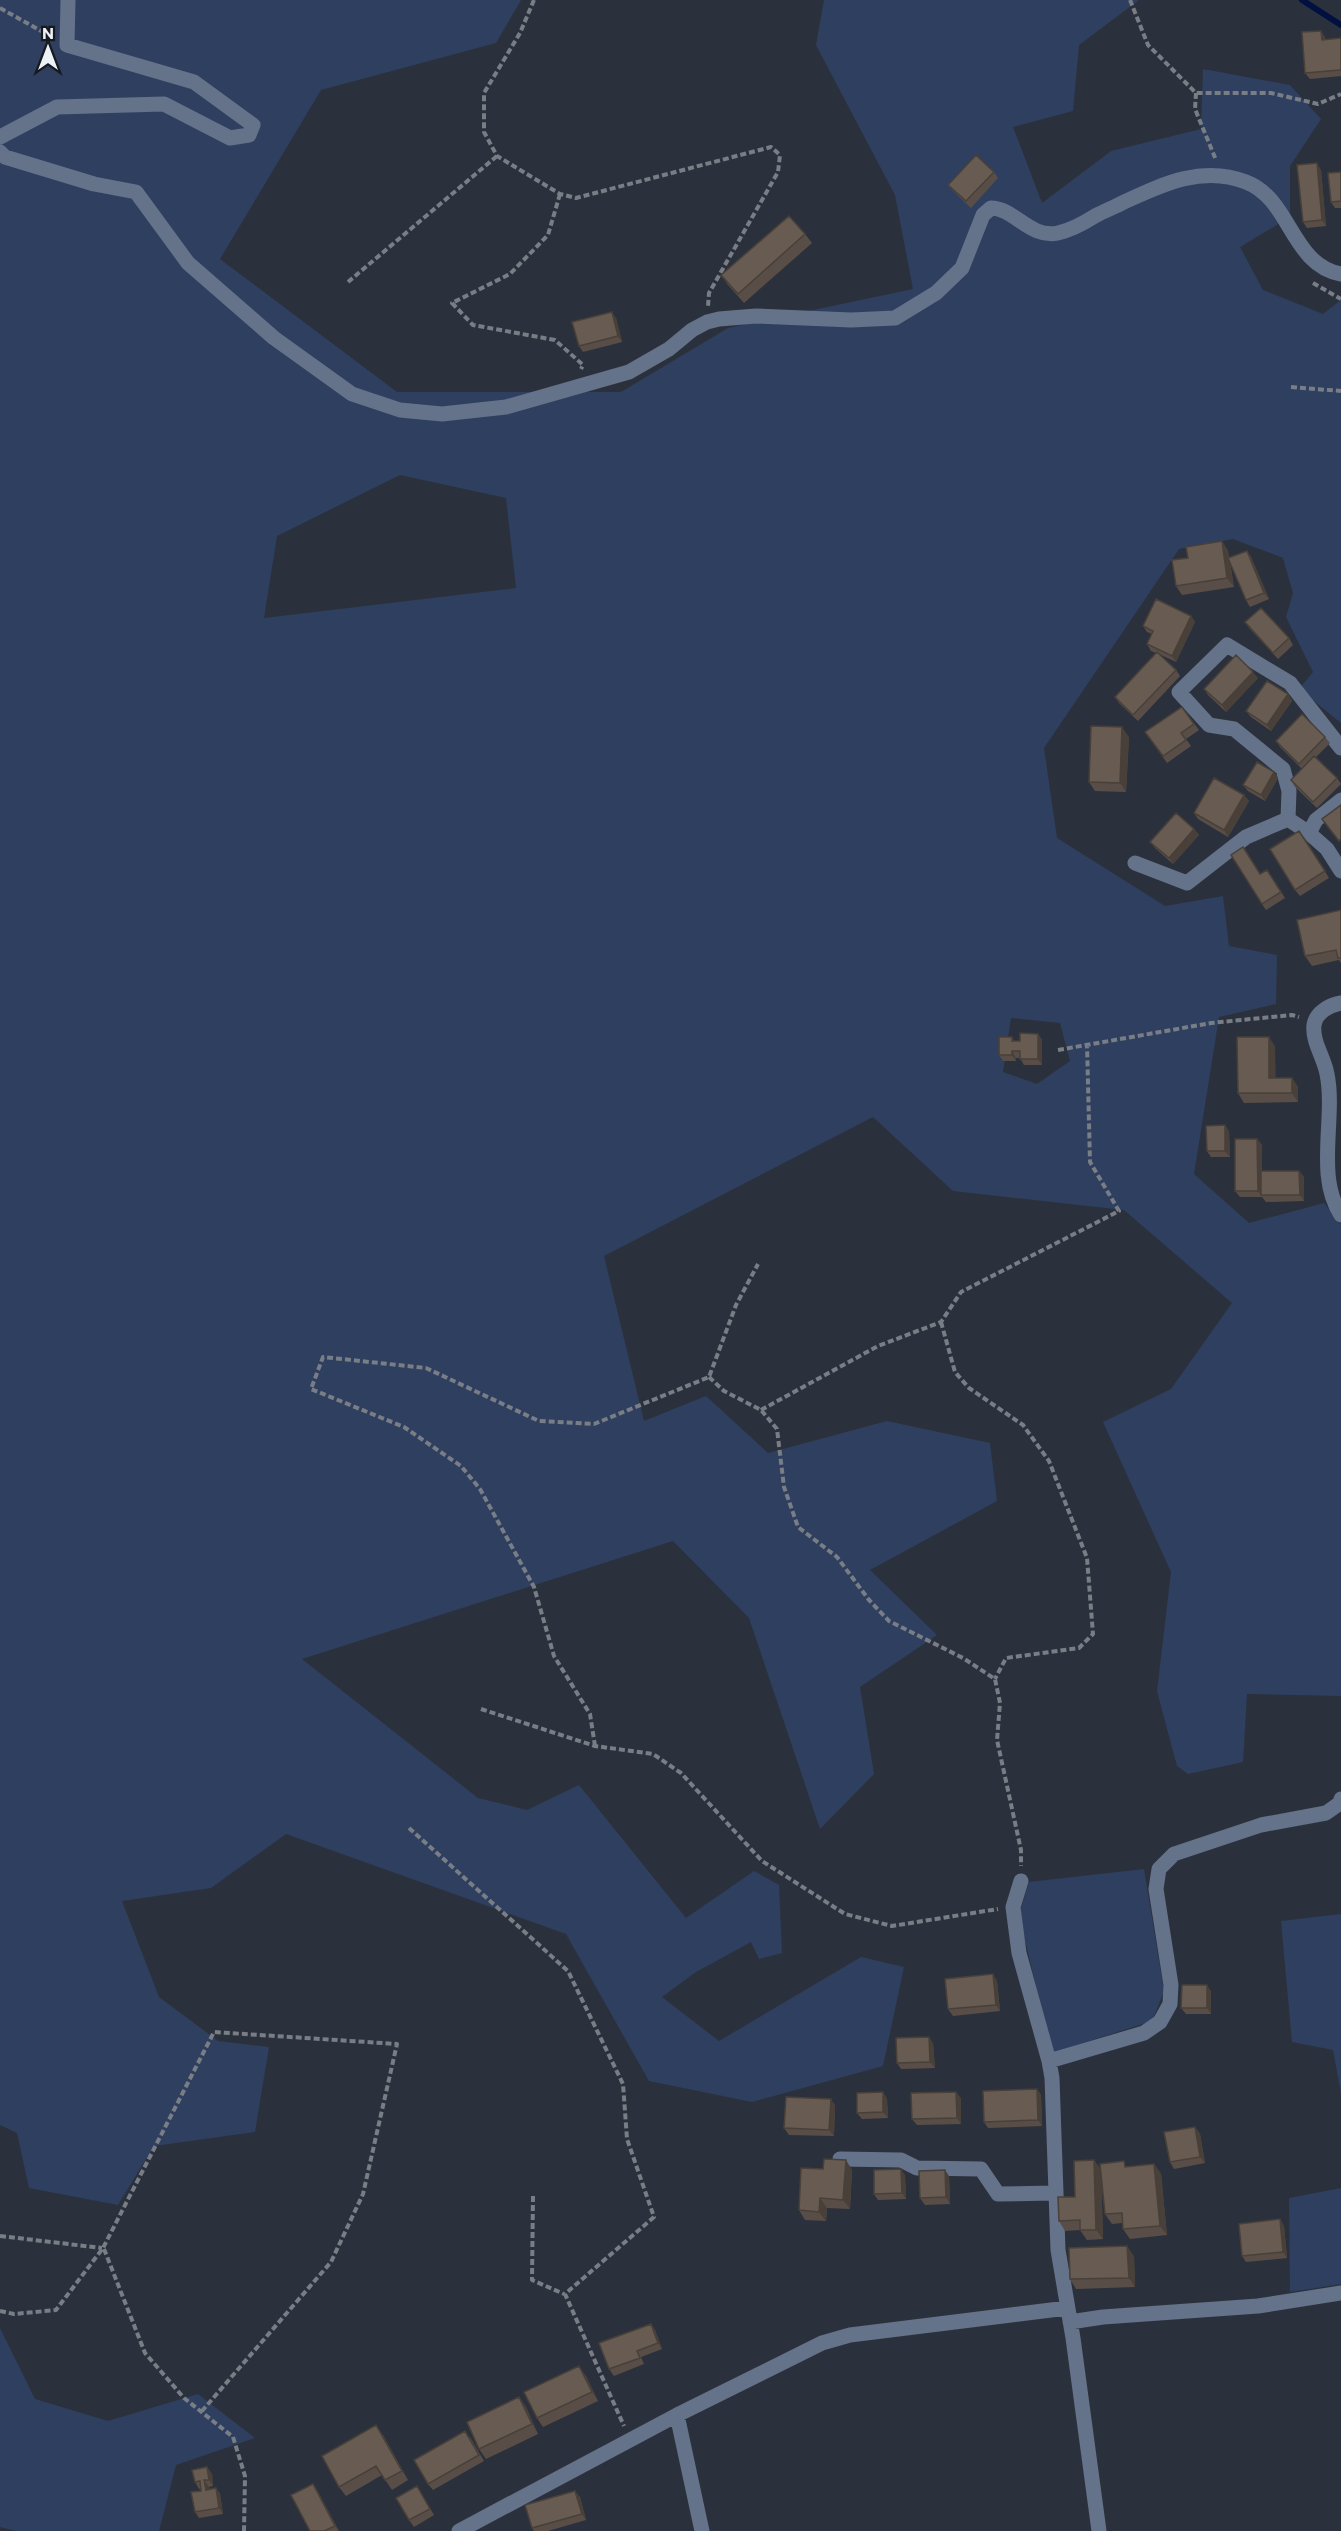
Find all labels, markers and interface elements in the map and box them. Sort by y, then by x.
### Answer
north arrow [18,18,78,78]
text: N [42,23,54,42]

